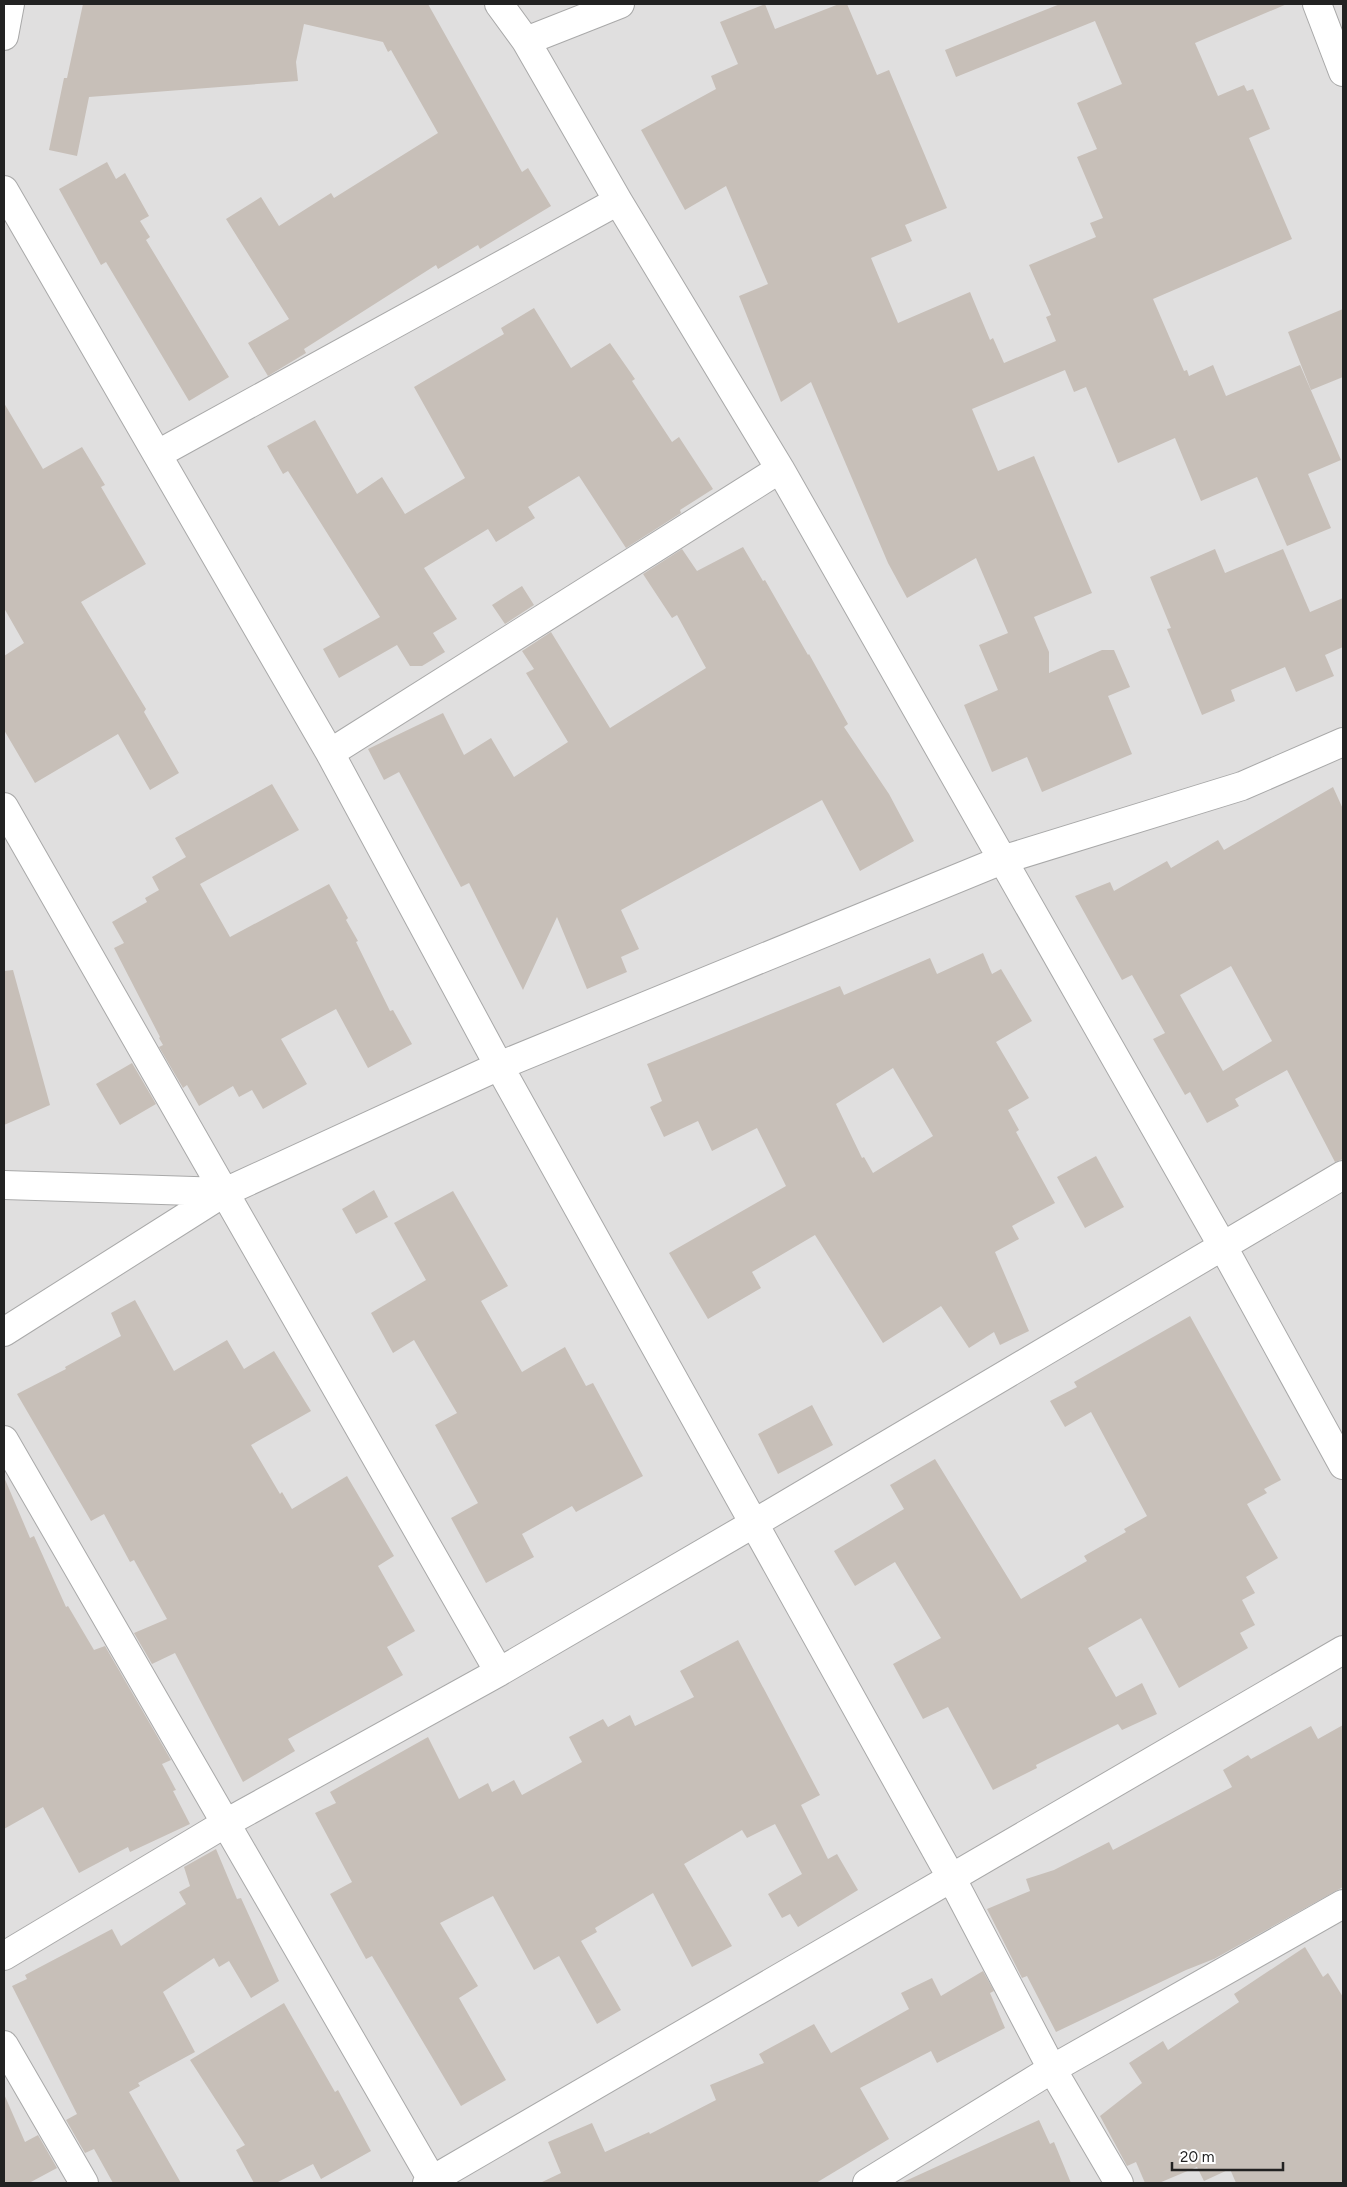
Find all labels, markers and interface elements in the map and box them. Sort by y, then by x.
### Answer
scale bar [1172,2140,1283,2172]
text: 20 m [1180,2148,1214,2166]

